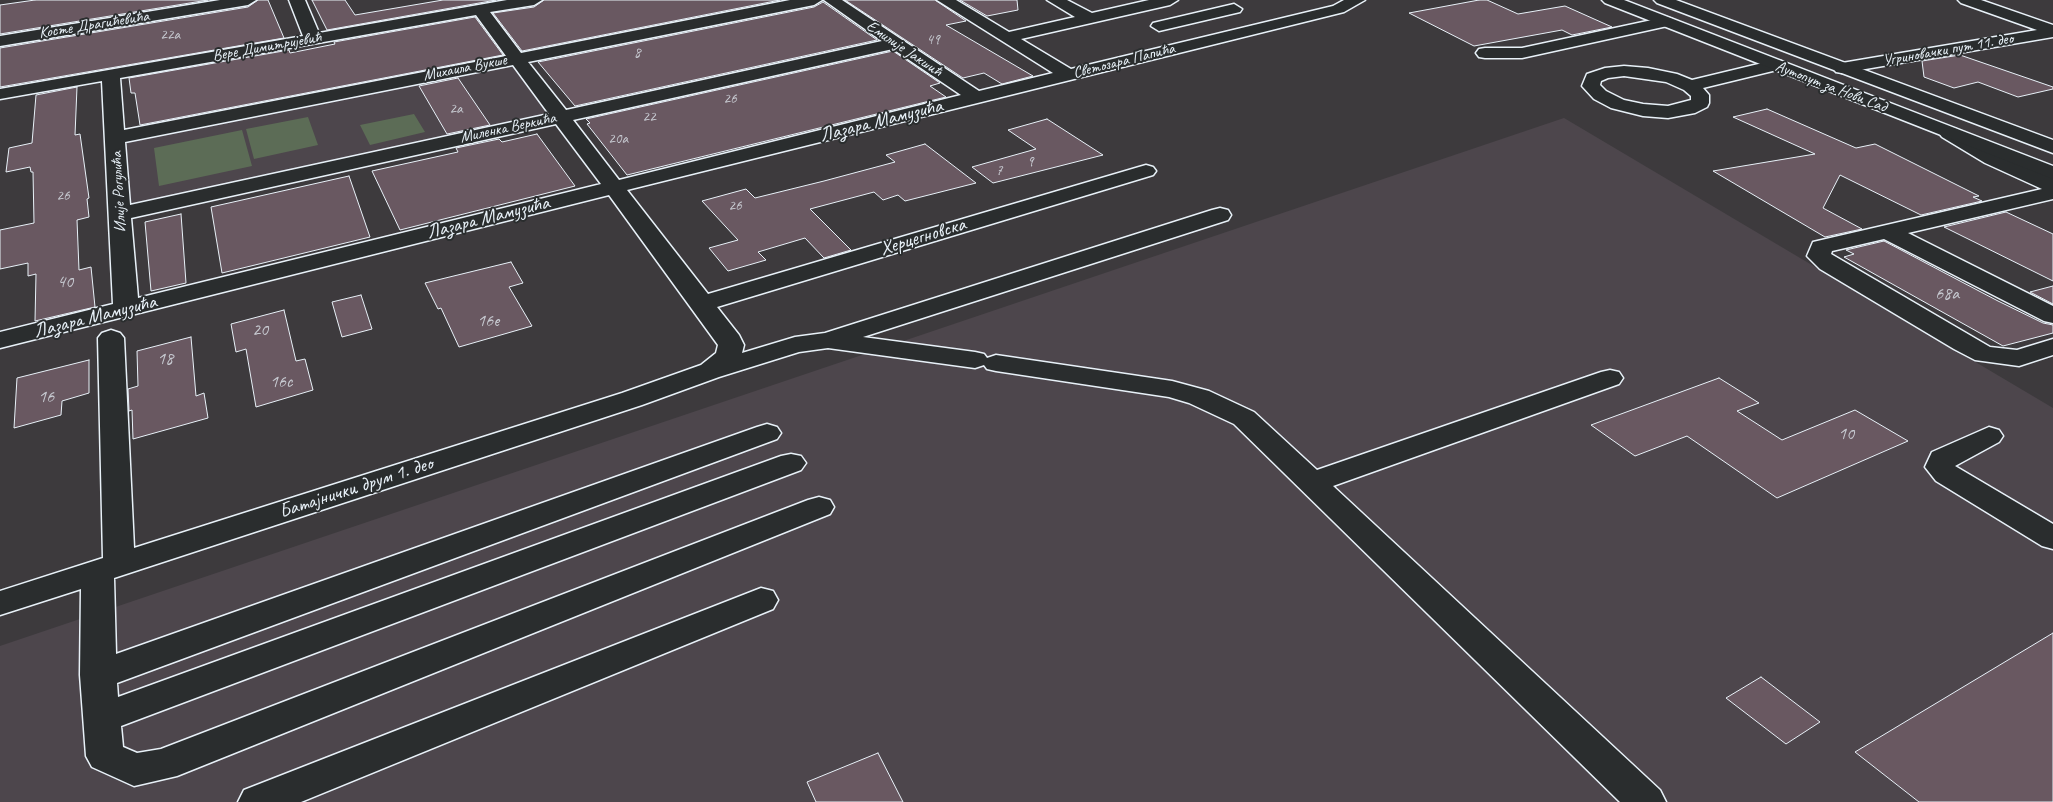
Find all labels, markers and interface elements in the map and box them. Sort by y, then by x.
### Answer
street label: Косте Драгићевића [37,7,151,43]
street label: Емилије Јакшић [862,17,946,81]
house number: 22a [160,26,180,44]
street label: Вере Димитријевић [211,28,323,66]
street label: Угриновачки пут 11. део [1881,29,2015,71]
house number: 49 [926,31,940,49]
street label: Светозара Папића [1071,39,1177,83]
house number: 8 [634,44,640,62]
street label: Михаила Вукше [422,51,508,85]
street label: Аутопут за Нови Сад [1773,57,1889,117]
house number: 26 [723,90,737,108]
street label: Лазара Мамузића [817,94,945,148]
house number: 2a [449,100,463,118]
street label: Миленка Веркића [458,108,558,148]
house number: 22 [642,108,656,126]
house number: 20a [608,130,628,148]
street label: Илије Рогулића [107,151,131,233]
house number: 9 [1027,153,1033,171]
house number: 7 [996,162,1002,180]
house number: 26 [56,187,70,205]
street label: Лазара Мамузића [424,191,552,245]
house number: 26 [728,197,742,215]
street label: Херцегновска [877,213,969,261]
house number: 40 [57,271,73,293]
house number: 68a [1935,283,1959,305]
street label: Лазара Мамузића [31,290,159,344]
house number: 16e [477,310,499,332]
house number: 20 [252,319,268,341]
house number: 18 [157,348,173,370]
house number: 16c [270,371,292,393]
house number: 16 [38,386,54,408]
house number: 10 [1838,423,1854,445]
street label: Батајнички друм 1. део [276,452,436,524]

